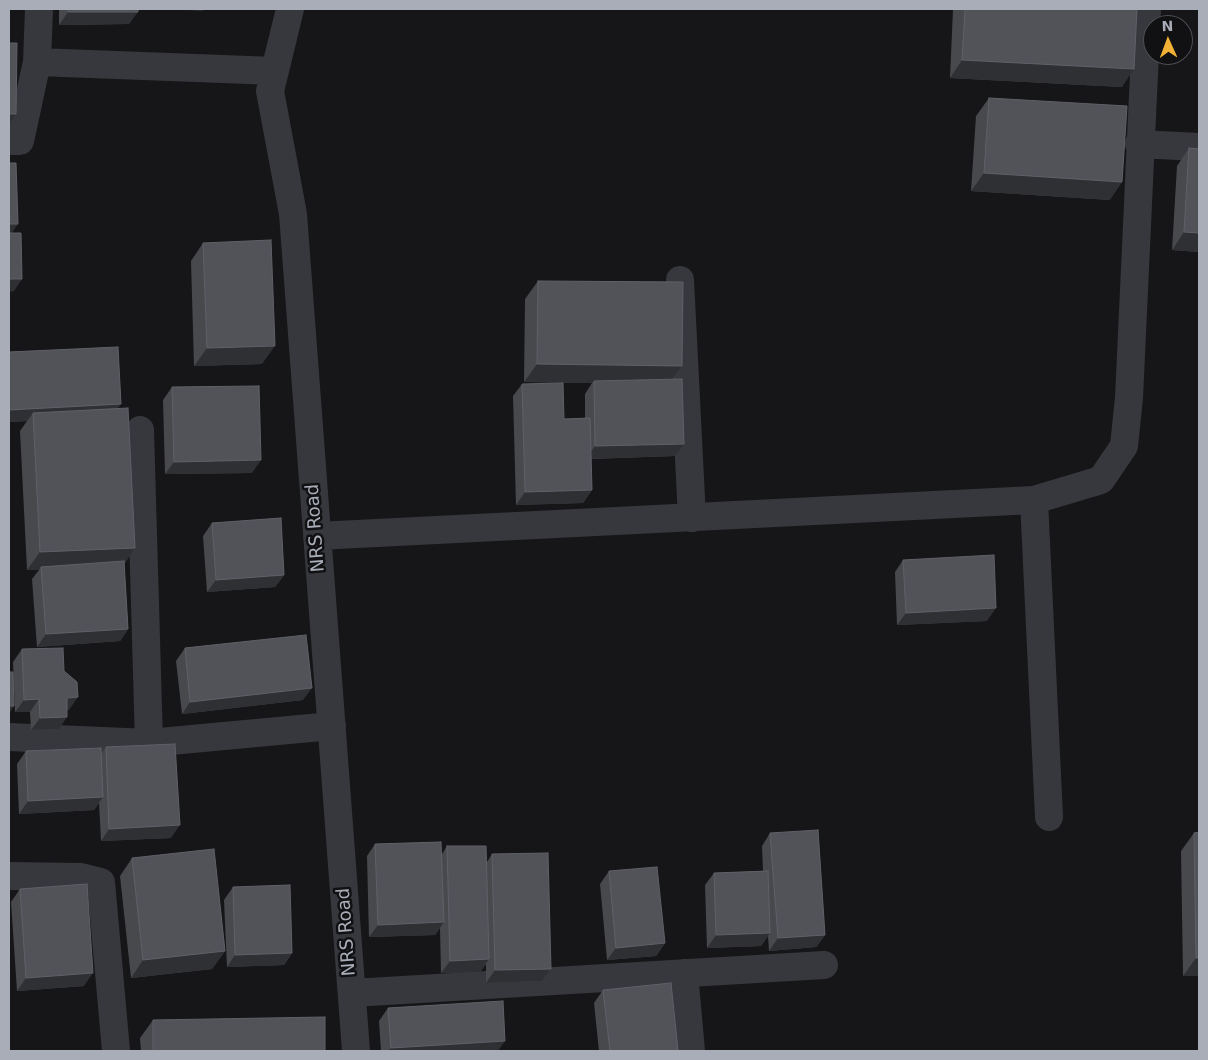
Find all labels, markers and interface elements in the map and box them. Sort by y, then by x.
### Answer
north arrow [1143,15,1193,65]
text: N [1161,18,1174,34]
street label: NRS Road [302,483,330,573]
street label: NRS Road [333,887,361,977]

